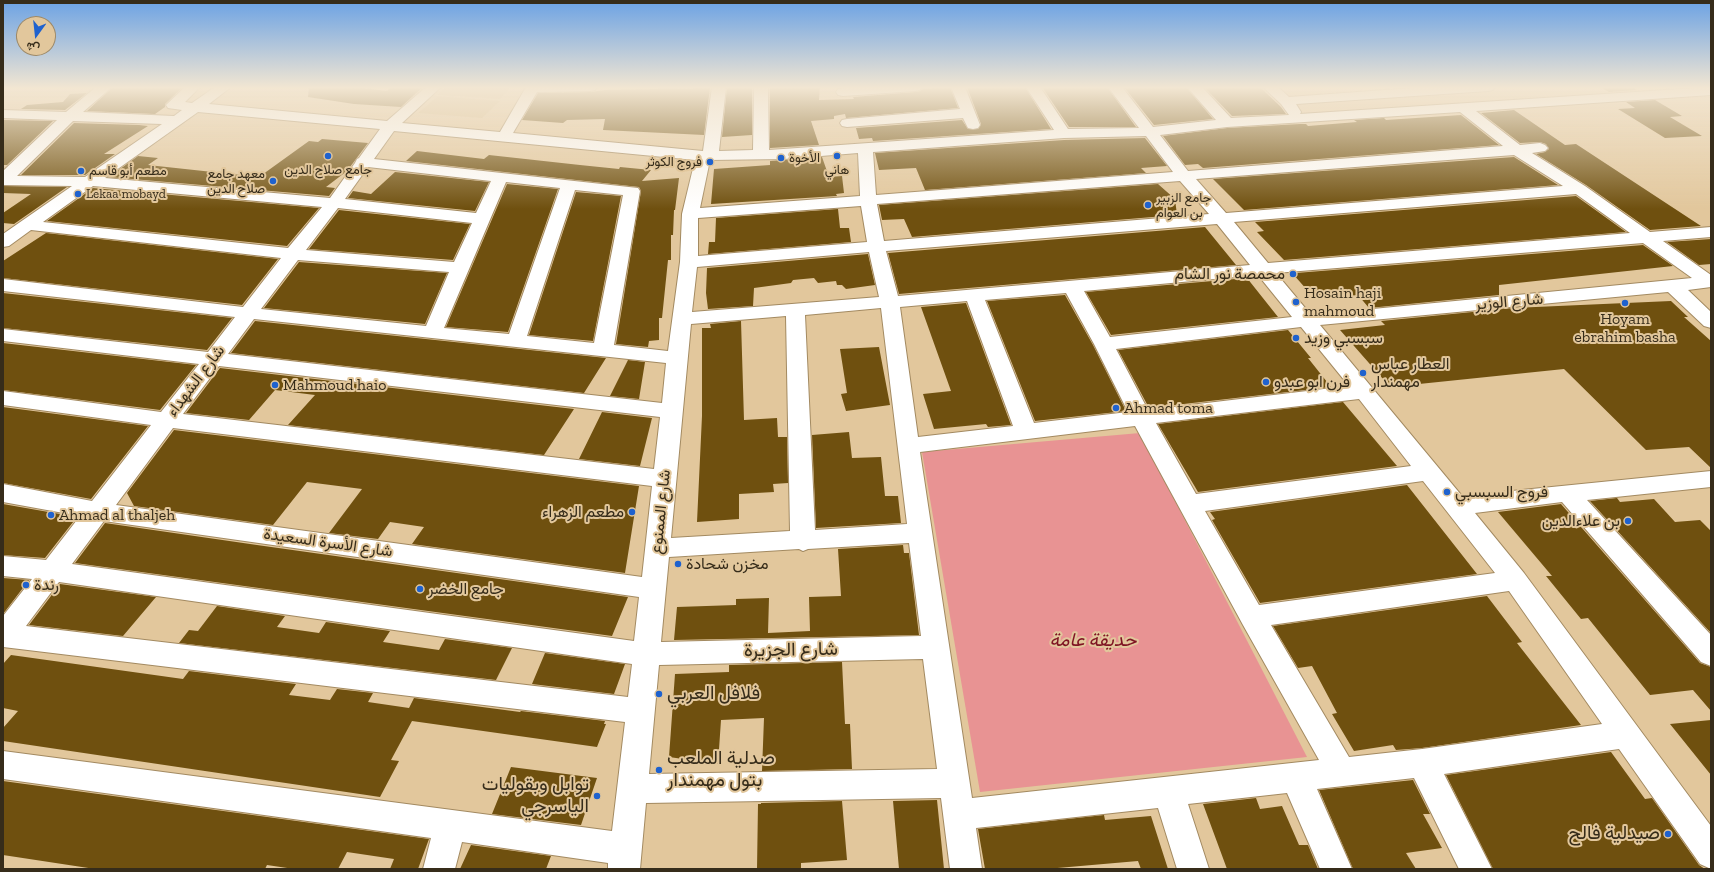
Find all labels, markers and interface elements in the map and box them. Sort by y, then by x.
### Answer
north arrow [16,16,56,56]
text: ش [25,39,41,55]
place label: الأخوة [789,150,820,166]
marker: جامع صلاح الدين [323,151,333,161]
marker: هاني [832,151,842,161]
marker: الأخوة [776,153,786,163]
place label: فروج الكوثر [646,154,702,170]
marker: فروج الكوثر [705,157,715,167]
place label: جامع صلاح الدين [284,162,372,178]
place label: هاني [825,162,849,178]
place label: مطعم أبو قاسم [89,163,167,179]
marker: مطعم أبو قاسم [76,166,86,176]
place label: معهد جامع صلاح الدين [207,166,265,197]
marker: معهد جامع صلاح الدين [268,176,278,186]
place label: Lekaa mobayd [86,186,166,202]
marker: Lekaa mobayd [73,189,83,199]
place label: جامع الزبير بن العوام [1156,190,1211,221]
marker: جامع الزبير بن العوام [1143,200,1153,210]
place label: محمصة نور الشام [1174,264,1285,284]
marker: محمصة نور الشام [1288,269,1298,279]
place label: Hosain haji mahmoud [1304,283,1381,321]
street label: شارع الوزير [1474,289,1544,315]
marker: Hosain haji mahmoud [1291,297,1301,307]
marker: Hoyam ebrahim basha [1620,298,1630,308]
place label: Hoyam ebrahim basha [1574,309,1676,347]
place label: سبسبي وزيد [1304,328,1383,348]
marker: سبسبي وزيد [1291,333,1301,343]
street label: شارع الشهداء [163,342,229,420]
place label: العطار عباس مهمندار [1371,354,1450,392]
marker: العطار عباس مهمندار [1358,368,1368,378]
place label: فرن ابو عبدو [1274,372,1350,392]
place label: Mahmoud haio [283,375,386,395]
marker: فرن ابو عبدو [1261,377,1271,387]
marker: Mahmoud haio [270,380,280,390]
place label: Ahmad toma [1124,398,1213,418]
marker: Ahmad toma [1111,403,1121,413]
street label: شارع الممنوع [647,469,675,555]
place label: فروج السبسبي [1455,482,1548,502]
marker: فروج السبسبي [1442,487,1452,497]
place label: مطعم الزهراء [542,502,624,522]
place label: Ahmad al thaljeh [59,505,175,525]
marker: مطعم الزهراء [627,507,637,517]
marker: Ahmad al thaljeh [46,510,56,520]
place label: بن علاءالدين [1542,511,1620,531]
marker: بن علاءالدين [1623,516,1633,526]
street label: شارع الأسرة السعيدة [262,524,394,562]
place label: مخزن شحادة [686,554,768,574]
marker: مخزن شحادة [673,559,683,569]
place label: رندة [34,575,59,595]
place label: جامع الخضر [428,579,504,599]
marker: رندة [21,580,31,590]
marker: جامع الخضر [415,584,425,594]
park label: حديقة عامة [1049,630,1137,652]
street label: شارع الجزيرة [744,638,838,662]
place label: فلافل العربي [667,683,760,705]
marker: فلافل العربي [654,689,664,699]
place label: صدلية الملعب بتول مهمندار [667,748,775,792]
marker: صدلية الملعب بتول مهمندار [654,765,664,775]
place label: توابل وبقوليات الياسرجي [482,774,589,818]
marker: توابل وبقوليات الياسرجي [592,791,602,801]
place label: صيدلية فالح [1568,823,1660,845]
marker: صيدلية فالح [1663,829,1673,839]

